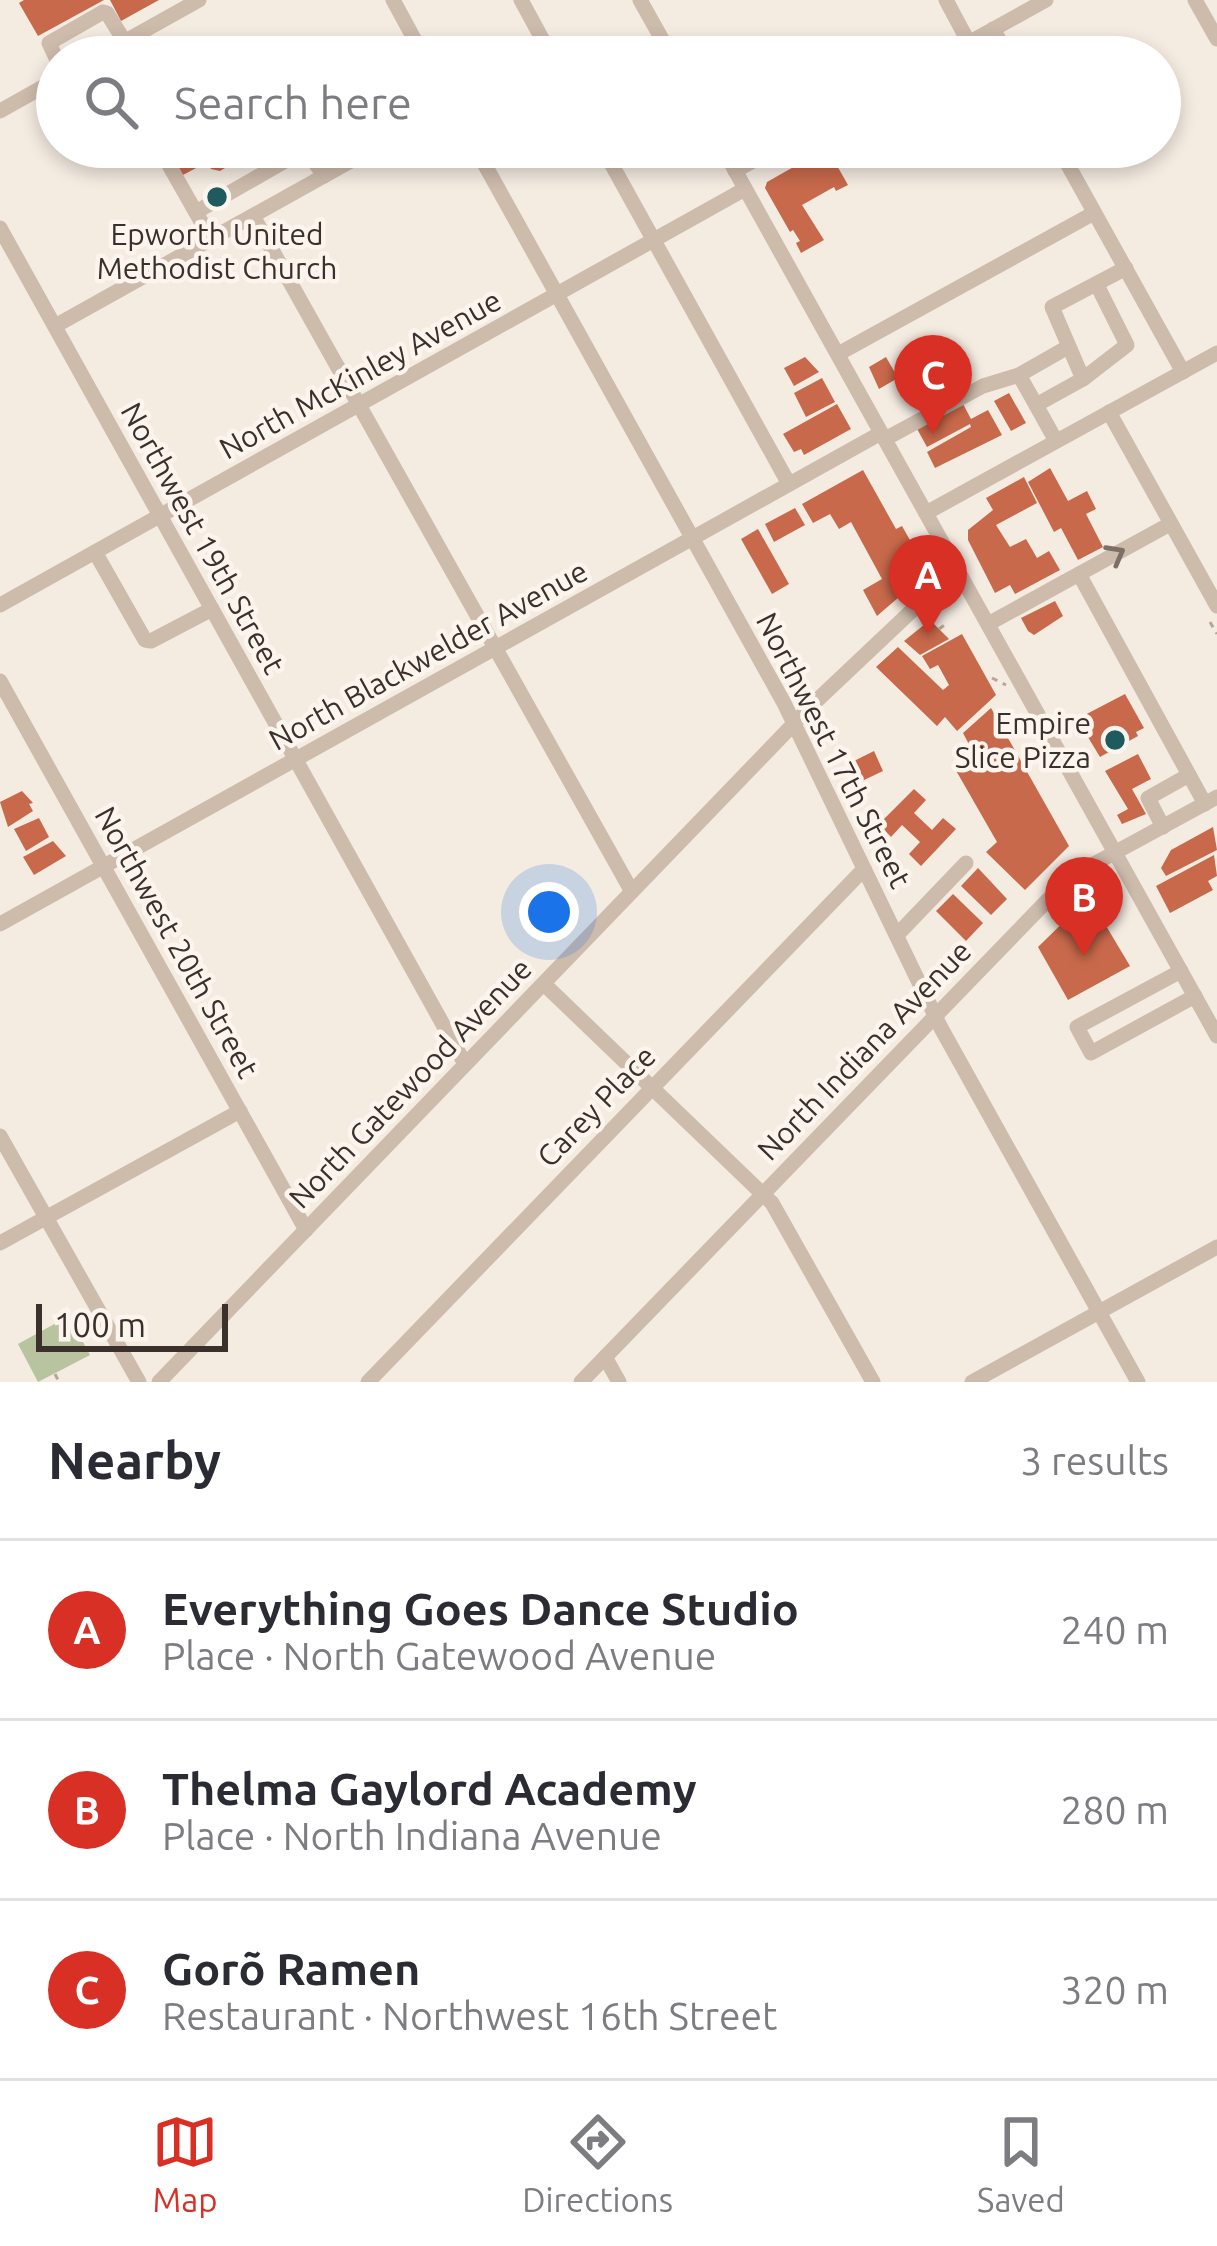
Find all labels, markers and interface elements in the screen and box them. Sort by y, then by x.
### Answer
search box [36,36,1181,168]
icon: search [78,69,144,135]
text: Search here [174,77,412,128]
marker: Epworth United Methodist Church [204,184,230,210]
place label: Epworth United Methodist Church [97,217,337,285]
street label: North McKinley Avenue [213,282,507,466]
pin: C [894,335,972,434]
street label: Northwest 19th Street [114,397,292,679]
pin: A [889,535,967,634]
one-way arrow [1103,545,1125,568]
street label: North Blackwelder Avenue [263,553,593,757]
street label: Northwest 17th Street [750,607,918,893]
place label: Empire Slice Pizza [955,706,1091,774]
marker: Empire Slice Pizza [1102,727,1128,753]
street label: Northwest 20th Street [88,801,266,1083]
pin: B [1045,857,1123,956]
your location [519,882,579,942]
street label: North Indiana Avenue [750,933,978,1167]
street label: North Gatewood Avenue [282,951,538,1215]
street label: Carey Place [530,1039,662,1173]
scale bar [36,1298,228,1351]
text: 100 m [54,1306,146,1343]
text: Nearby [48,1431,221,1489]
text: 3 results [1020,1439,1169,1482]
text: Everything Goes Dance Studio [162,1583,799,1634]
text: A [73,1608,101,1651]
text: 240 m [1060,1608,1169,1651]
text: Place · North Gatewood Avenue [162,1634,716,1677]
text: Thelma Gaylord Academy [162,1763,697,1814]
text: B [74,1788,100,1831]
text: 280 m [1060,1788,1169,1831]
text: Place · North Indiana Avenue [162,1814,662,1857]
text: Gorõ Ramen [162,1943,420,1994]
text: C [75,1968,99,2011]
text: 320 m [1060,1968,1169,2011]
text: Restaurant · Northwest 16th Street [162,1994,777,2037]
tab: Map [152,2109,218,2218]
tab: Directions [522,2109,673,2218]
tab: Saved [977,2109,1065,2218]

